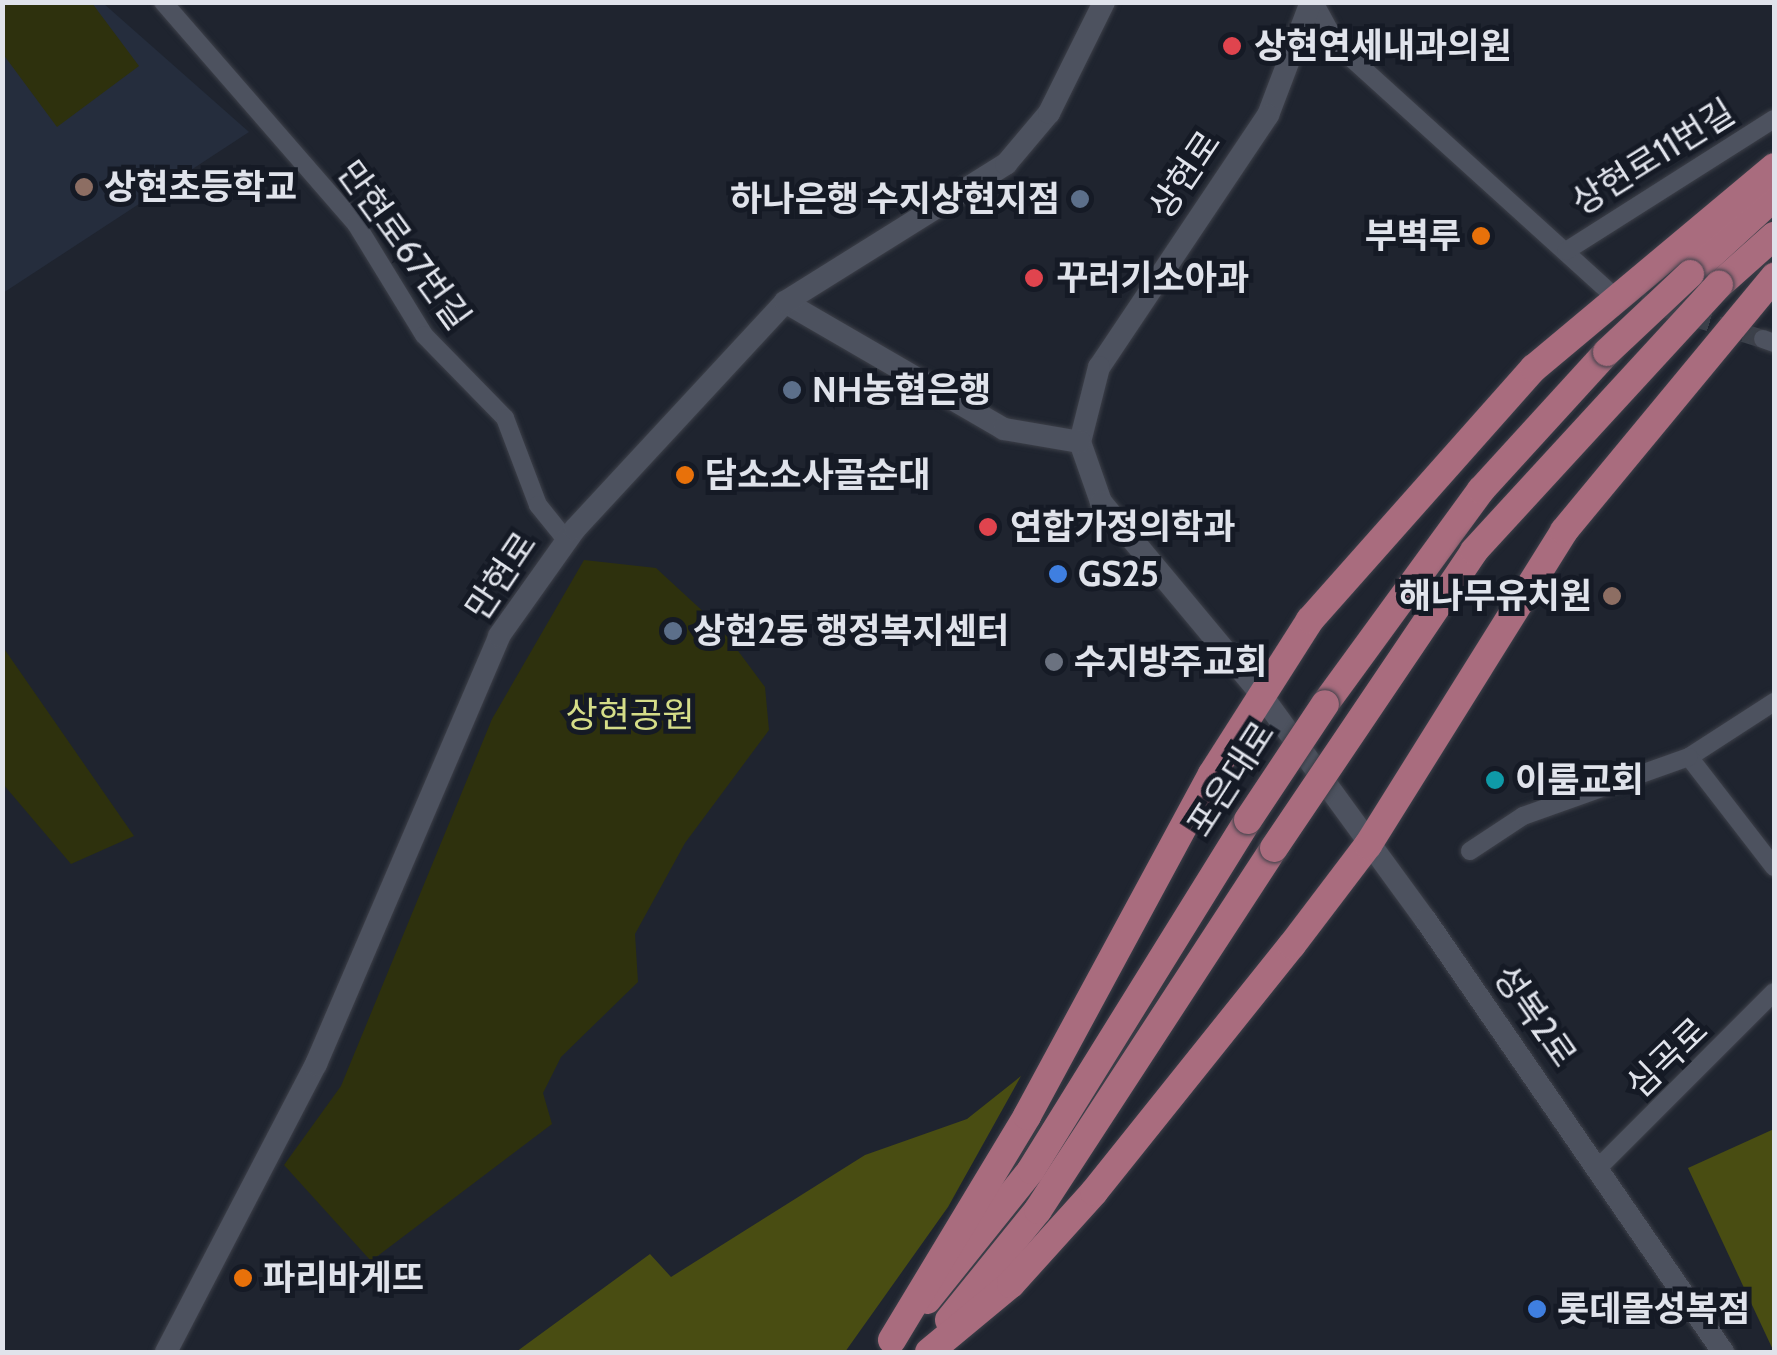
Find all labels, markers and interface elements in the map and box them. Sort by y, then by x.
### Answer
place label: 상현연세내과의원 [1254,25,1512,67]
marker: 상현연세내과의원 [1219,33,1245,59]
street label: 상현로11번길 [1564,90,1742,224]
street label: 상현로 [1141,123,1229,227]
street label: 만현로67번길 [329,152,479,338]
place label: 상현초등학교 [104,166,297,208]
marker: 상현초등학교 [73,176,95,198]
place label: 하나은행 수지상현지점 [730,178,1060,220]
marker: 하나은행 수지상현지점 [1069,188,1091,210]
place label: 부벽루 [1364,215,1461,257]
marker: 부벽루 [1470,225,1492,247]
place label: 꾸러기소아과 [1056,257,1249,299]
marker: 꾸러기소아과 [1021,265,1047,291]
place label: NH농협은행 [812,369,991,411]
marker: NH농협은행 [781,379,803,401]
place label: 담소소사골순대 [705,454,930,496]
marker: 담소소사골순대 [674,464,696,486]
place label: 연합가정의학과 [1010,506,1235,548]
marker: 연합가정의학과 [975,514,1001,540]
street label: 만현로 [457,524,545,628]
place label: GS25 [1078,553,1159,595]
marker: GS25 [1047,563,1069,585]
place label: 해나무유치원 [1399,575,1592,617]
marker: 해나무유치원 [1601,585,1623,607]
place label: 상현2동 행정복지센터 [693,610,1009,652]
marker: 상현2동 행정복지센터 [662,620,684,642]
place label: 수지방주교회 [1074,641,1267,683]
marker: 수지방주교회 [1043,651,1065,673]
park label: 상현공원 [566,694,694,736]
street label: 포은대로 [1178,714,1284,844]
place label: 이룸교회 [1515,759,1644,801]
marker: 이룸교회 [1484,769,1506,791]
street label: 성복2로 [1485,957,1585,1075]
street label: 심곡로 [1618,1009,1716,1107]
place label: 파리바게뜨 [263,1257,424,1299]
marker: 파리바게뜨 [232,1267,254,1289]
place label: 롯데몰성복점 [1557,1288,1750,1330]
marker: 롯데몰성복점 [1526,1298,1548,1320]

